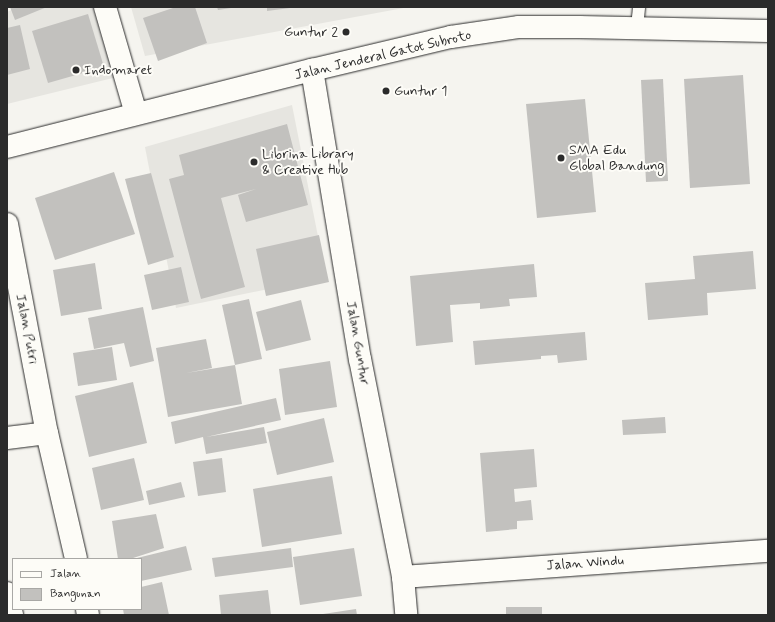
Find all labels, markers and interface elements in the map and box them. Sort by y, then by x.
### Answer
place label: Guntur 2 [284,24,338,40]
street label: Jalan Jenderal Gatot Subroto [293,27,473,83]
marker: Guntur 2 [341,27,351,37]
place label: Indomaret [84,62,152,78]
marker: Indomaret [71,65,81,75]
place label: Guntur 1 [394,83,447,99]
marker: Guntur 1 [381,86,391,96]
place label: SMA Edu Global Bandung [569,142,659,174]
place label: Librina Library & Creative Hub [262,146,357,178]
marker: SMA Edu Global Bandung [556,153,566,163]
marker: Librina Library & Creative Hub [249,157,259,167]
street label: Jalan Putri [12,293,42,365]
street label: Jalan Guntur [342,300,374,386]
street label: Jalan Windu [546,552,624,574]
legend [12,558,142,610]
text: Jalan [50,566,81,582]
text: Bangunan [50,586,101,602]

